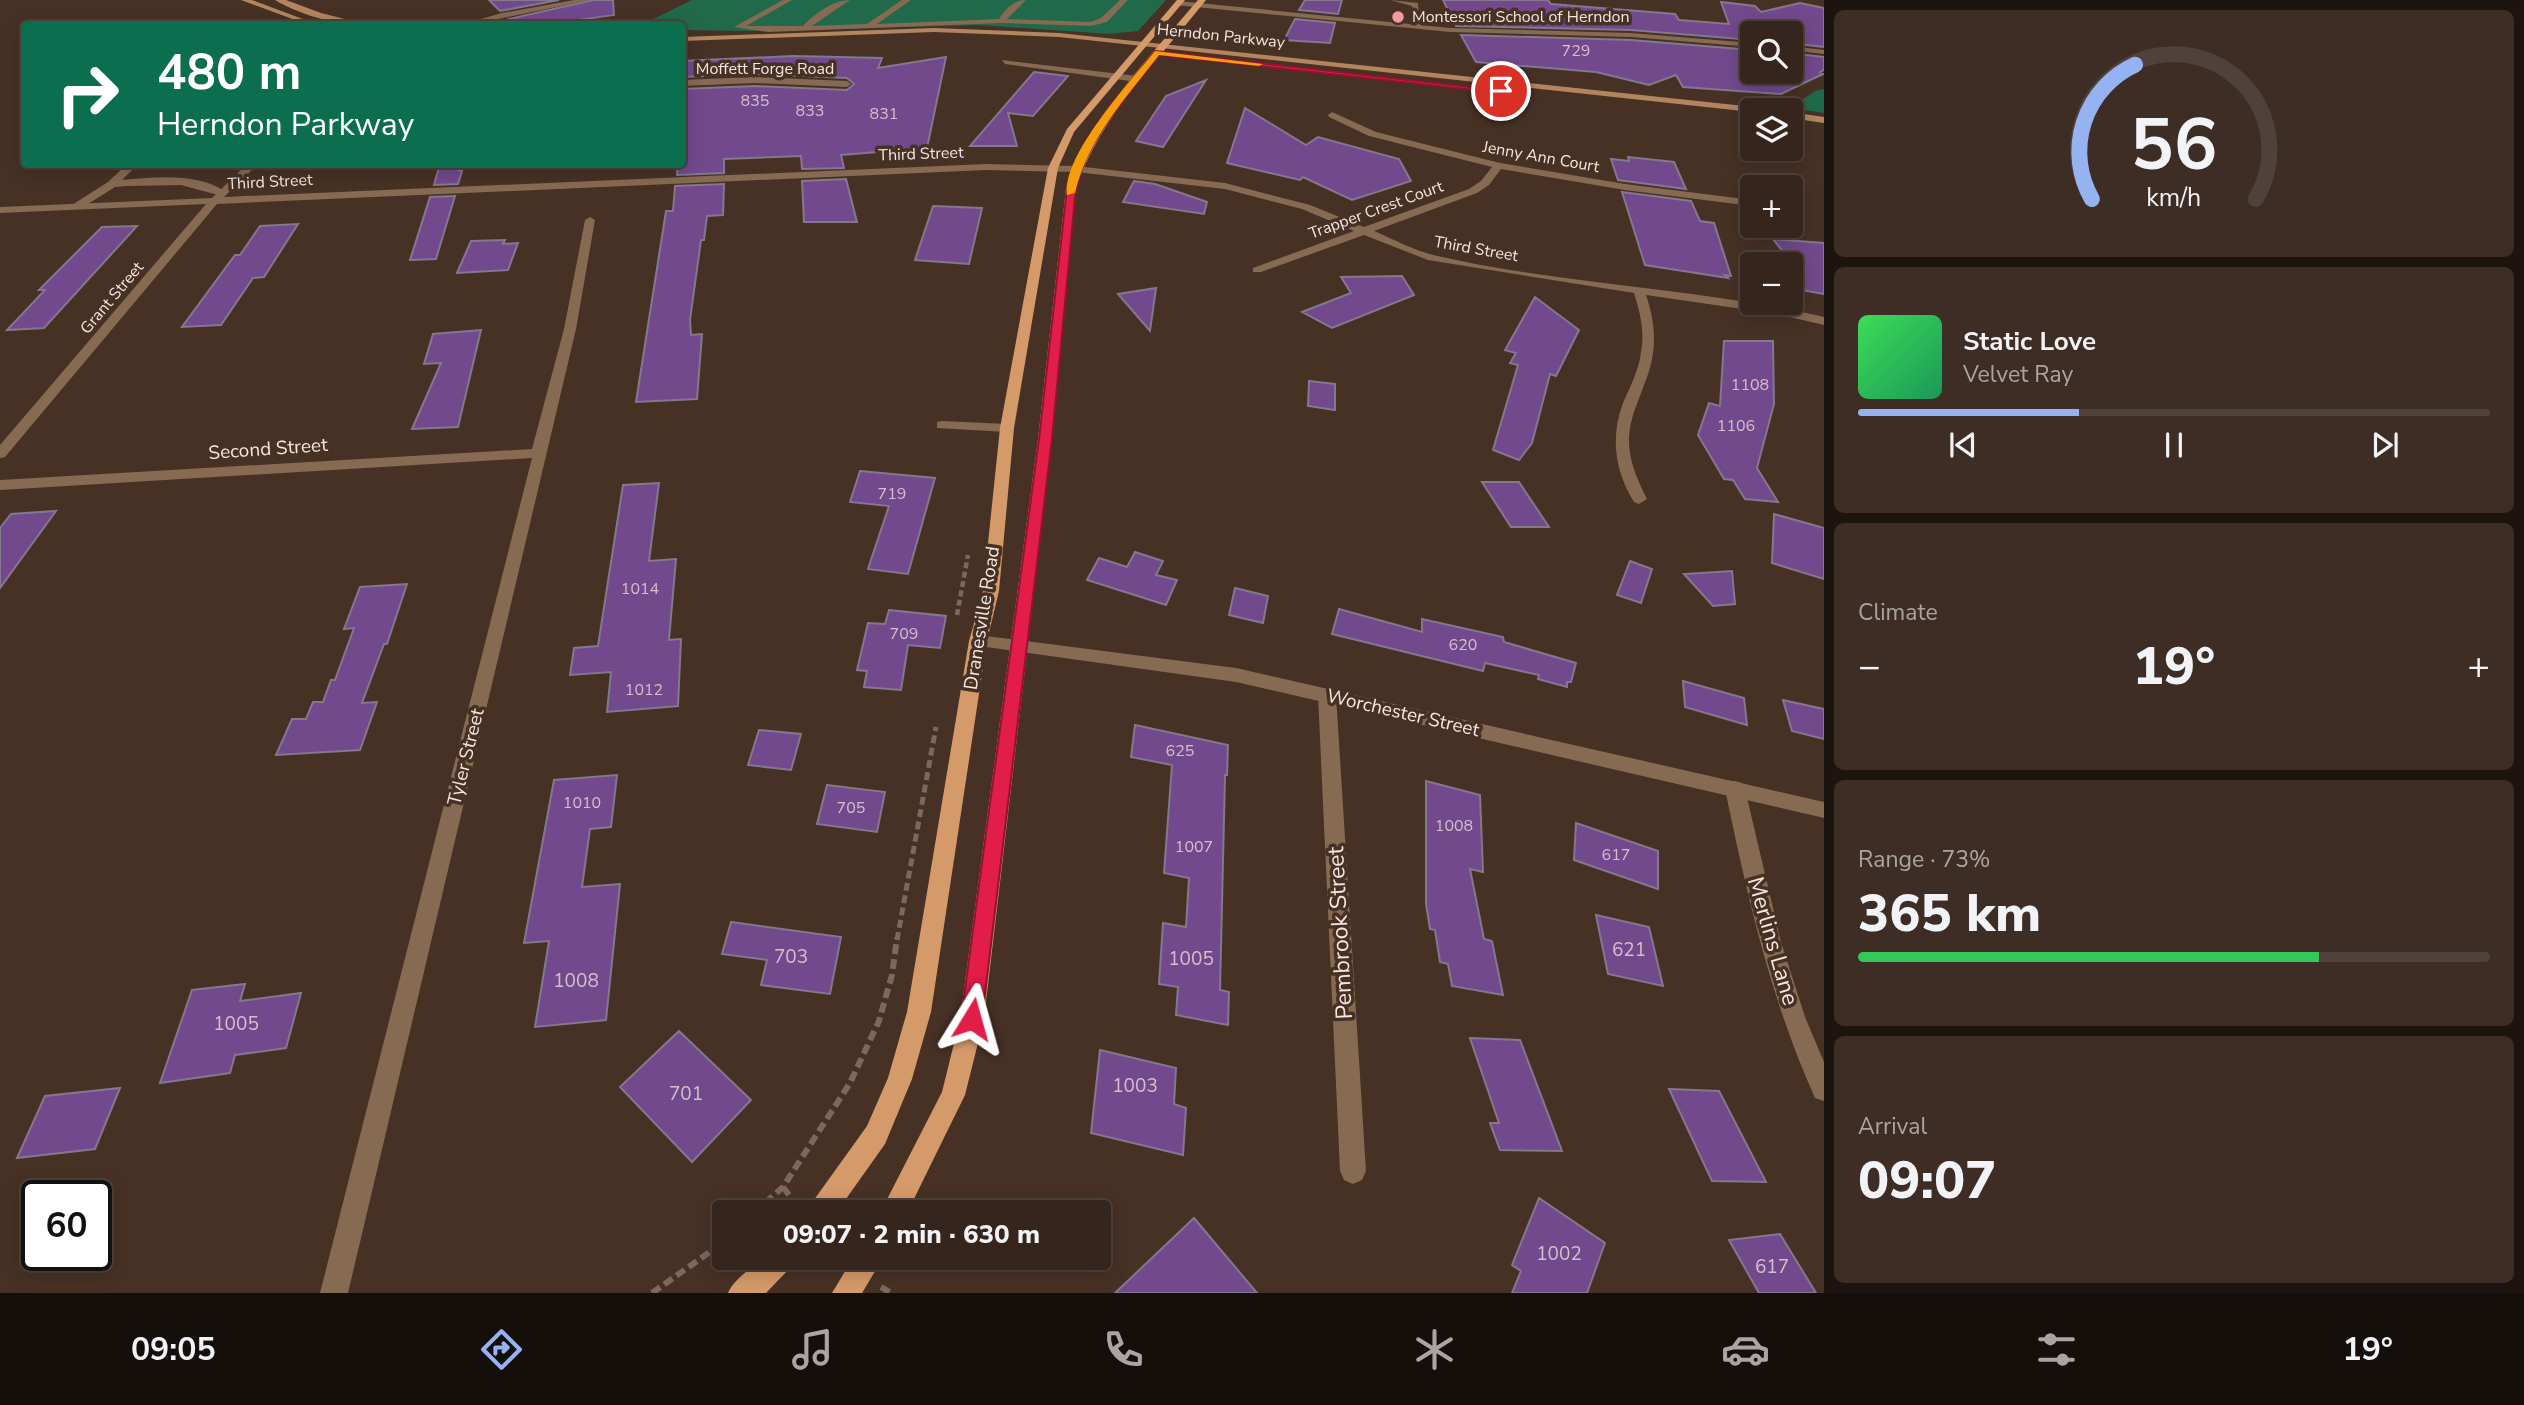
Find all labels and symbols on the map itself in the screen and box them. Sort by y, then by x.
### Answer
place label: Montessori School of Herndon [1412,6,1630,28]
marker: Montessori School of Herndon [1390,9,1406,25]
street label: Herndon Parkway [1156,18,1287,54]
house number: 729 [1562,40,1590,62]
street label: Moffett Forge Road [696,58,834,80]
pin [1471,61,1531,121]
house number: 835 [741,90,769,112]
house number: 833 [796,100,824,122]
house number: 831 [870,103,898,125]
street label: Jenny Ann Court [1480,136,1601,178]
street label: Third Street [878,142,964,166]
street label: Third Street [227,169,313,195]
street label: Trapper Crest Court [1306,175,1447,245]
street label: Third Street [1432,231,1520,267]
street label: Grant Street [75,257,149,339]
house number: 1108 [1731,374,1769,396]
house number: 1106 [1717,415,1755,437]
street label: Second Street [207,432,329,466]
house number: 719 [878,483,906,505]
street label: Dranesville Road [958,544,1006,692]
house number: 1014 [621,578,660,600]
house number: 709 [890,623,918,645]
house number: 620 [1449,634,1477,656]
house number: 1012 [625,679,663,701]
street label: Worchester Street [1324,683,1482,743]
street label: Tyler Street [441,705,491,808]
house number: 625 [1166,740,1194,762]
house number: 1010 [563,792,601,814]
house number: 705 [837,797,865,819]
house number: 1008 [1435,815,1473,837]
house number: 1007 [1175,836,1213,858]
house number: 617 [1602,844,1630,866]
street label: Pembrook Street [1320,845,1360,1020]
street label: Merlins Lane [1740,873,1806,1009]
house number: 621 [1612,937,1646,963]
house number: 703 [774,944,808,970]
house number: 1005 [1168,946,1214,972]
house number: 1008 [553,968,599,994]
position arrow [935,982,1009,1056]
house number: 1005 [213,1011,259,1037]
house number: 1003 [1112,1073,1158,1099]
house number: 701 [669,1081,703,1107]
speed limit sign: 60 [21,1180,112,1271]
house number: 1002 [1536,1241,1582,1267]
house number: 617 [1755,1254,1789,1280]

